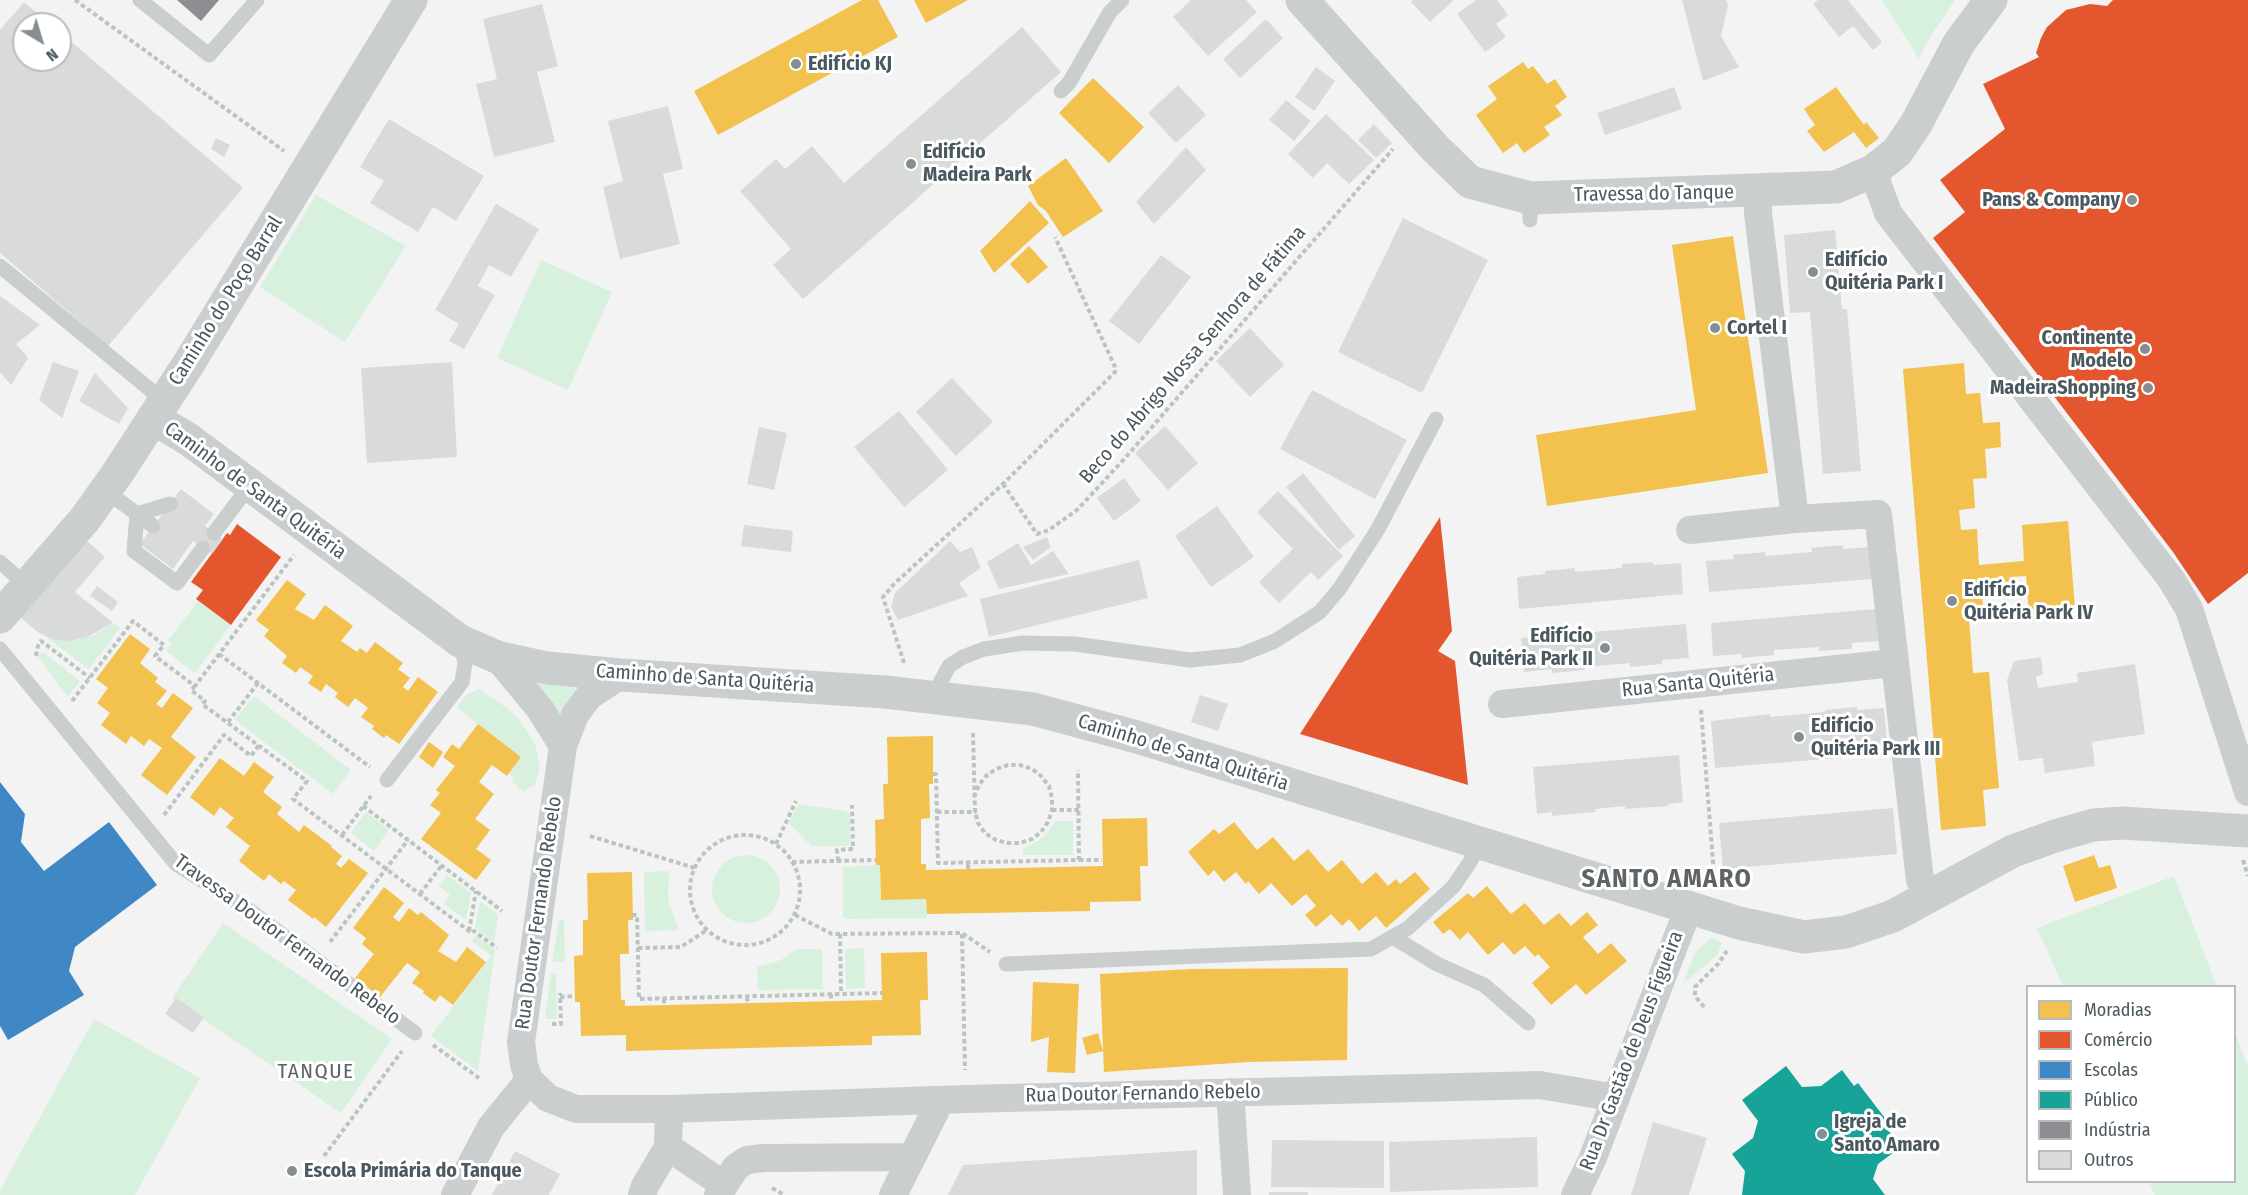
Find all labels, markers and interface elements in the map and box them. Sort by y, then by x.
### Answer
north arrow [12,12,72,72]
text: N [43,45,62,65]
place label: Edifício KJ [808,52,892,76]
marker: Edifício KJ [789,57,803,71]
place label: Edifício Madeira Park [923,140,1032,187]
marker: Edifício Madeira Park [904,157,918,171]
street label: Travessa do Tanque [1574,181,1734,207]
place label: Pans & Company [1982,188,2120,212]
marker: Pans & Company [2125,193,2139,207]
street label: Caminho do Poço Barral [164,212,288,390]
street label: Beco do Abrigo Nossa Senhora de Fátima [1075,221,1311,489]
place label: Edifício Quitéria Park I [1825,248,1943,295]
marker: Edifício Quitéria Park I [1806,265,1820,279]
place label: Cortel I [1727,316,1787,340]
marker: Cortel I [1708,321,1722,335]
place label: Continente Modelo [2042,326,2133,373]
marker: Continente Modelo [2138,342,2152,356]
place label: MadeiraShopping [1990,376,2136,400]
marker: MadeiraShopping [2141,381,2155,395]
street label: Caminho de Santa Quitéria [159,417,351,565]
place label: Edifício Quitéria Park IV [1964,578,2093,625]
marker: Edifício Quitéria Park IV [1945,594,1959,608]
place label: Edifício Quitéria Park II [1469,624,1593,671]
marker: Edifício Quitéria Park II [1598,641,1612,655]
street label: Caminho de Santa Quitéria [595,659,815,699]
street label: Rua Santa Quitéria [1621,663,1775,703]
street label: Caminho de Santa Quitéria [1075,710,1291,796]
place label: Edifício Quitéria Park III [1811,714,1940,761]
marker: Edifício Quitéria Park III [1792,730,1806,744]
street label: Rua Doutor Fernando Rebelo [511,795,567,1031]
street label: Travessa Doutor Fernando Rebelo [169,850,405,1030]
district label: SANTO AMARO [1582,864,1752,896]
street label: Rua Dr Gastão de Deus Figueira [1575,928,1689,1174]
legend [2026,985,2236,1183]
text: Moradias [2084,999,2151,1021]
text: Comércio [2084,1029,2152,1051]
district label: TANQUE [278,1059,354,1085]
text: Escolas [2084,1059,2138,1081]
street label: Rua Doutor Fernando Rebelo [1025,1080,1261,1108]
text: Público [2084,1089,2138,1111]
place label: Igreja de Santo Amaro [1834,1110,1940,1157]
text: Indústria [2084,1119,2150,1141]
marker: Igreja de Santo Amaro [1815,1127,1829,1141]
text: Outros [2084,1149,2134,1171]
place label: Escola Primária do Tanque [304,1159,522,1183]
marker: Escola Primária do Tanque [285,1164,299,1178]

